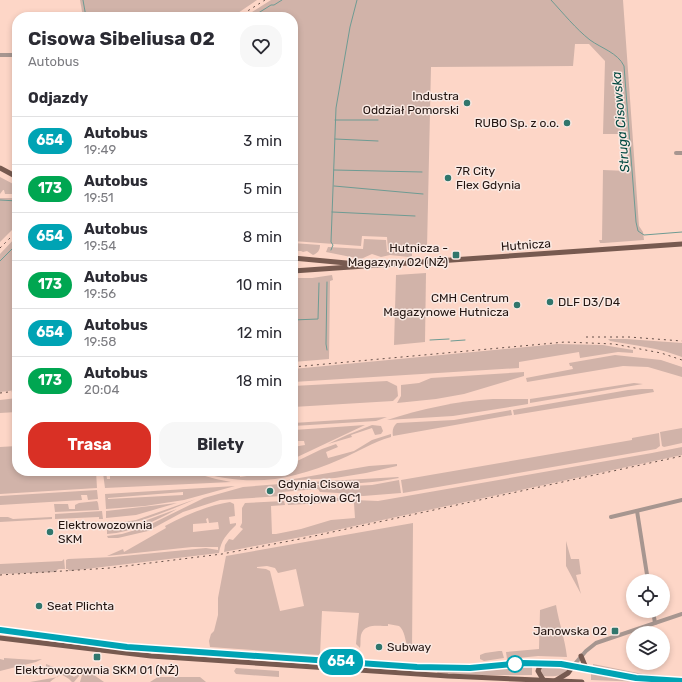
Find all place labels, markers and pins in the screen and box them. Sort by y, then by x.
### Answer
place label: Industra Oddział Pomorski [363,89,459,117]
marker: Industra Oddział Pomorski [462,98,472,108]
place label: RUBO Sp. z o.o. [475,116,559,130]
marker: RUBO Sp. z o.o. [562,118,572,128]
place label: 7R City Flex Gdynia [456,164,521,192]
marker: 7R City Flex Gdynia [443,173,453,183]
place label: Hutnicza - Magazyny 02 (NŻ) [348,241,448,269]
marker: Hutnicza - Magazyny 02 (NŻ) [451,250,461,260]
place label: CMH Centrum Magazynowe Hutnicza [383,291,509,319]
place label: DLF D3/D4 [558,295,621,309]
marker: DLF D3/D4 [545,297,555,307]
marker: CMH Centrum Magazynowe Hutnicza [512,300,522,310]
place label: Gdynia Cisowa Postojowa GC1 [278,477,360,505]
marker: Gdynia Cisowa Postojowa GC1 [265,486,275,496]
place label: Elektrowozownia SKM [58,518,152,546]
marker: Elektrowozownia SKM [45,527,55,537]
place label: Seat Plichta [47,599,114,613]
marker: Seat Plichta [34,601,44,611]
place label: Janowska 02 [533,624,607,638]
marker: Janowska 02 [610,626,620,636]
place label: Subway [387,640,432,654]
marker: Subway [374,642,384,652]
marker: Elektrowozownia SKM 01 (NŻ) [92,652,102,662]
unlabelled marker [506,655,524,673]
place label: Elektrowozownia SKM 01 (NŻ) [15,663,179,677]

